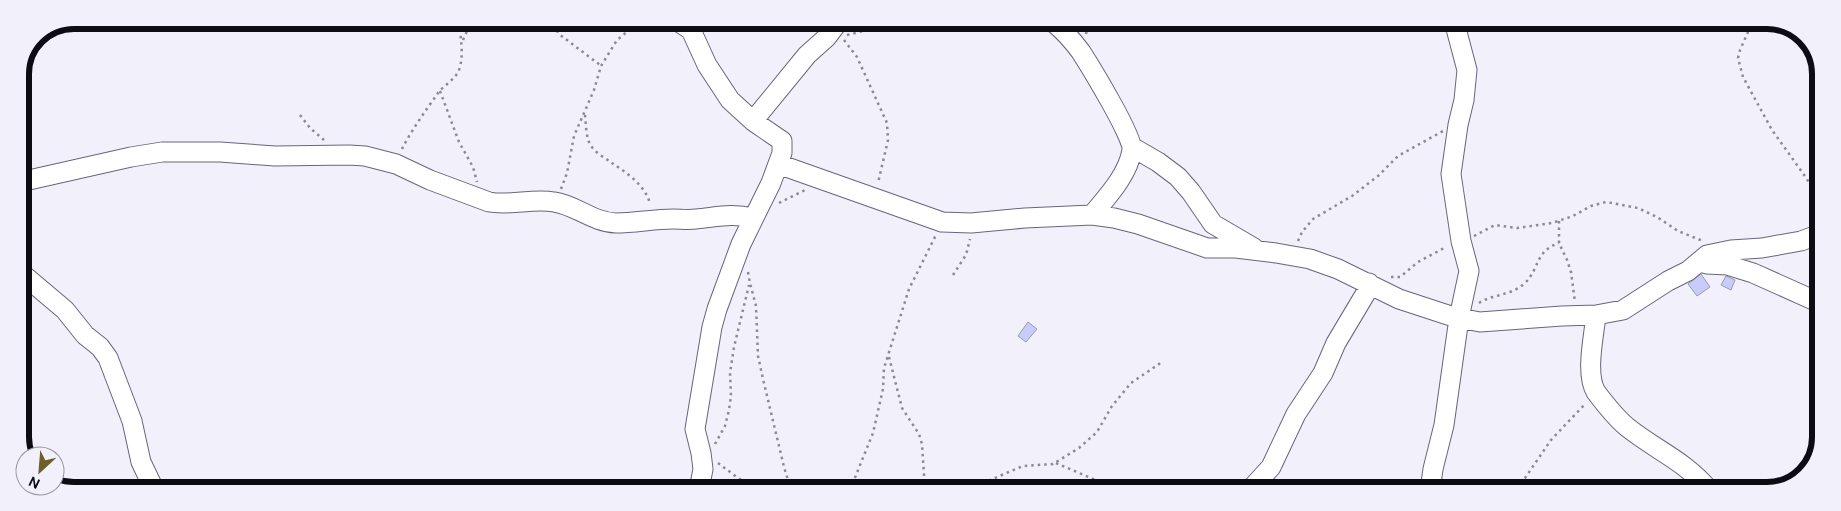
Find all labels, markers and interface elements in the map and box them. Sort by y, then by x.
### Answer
north arrow [15,446,65,496]
text: N [26,472,43,493]

